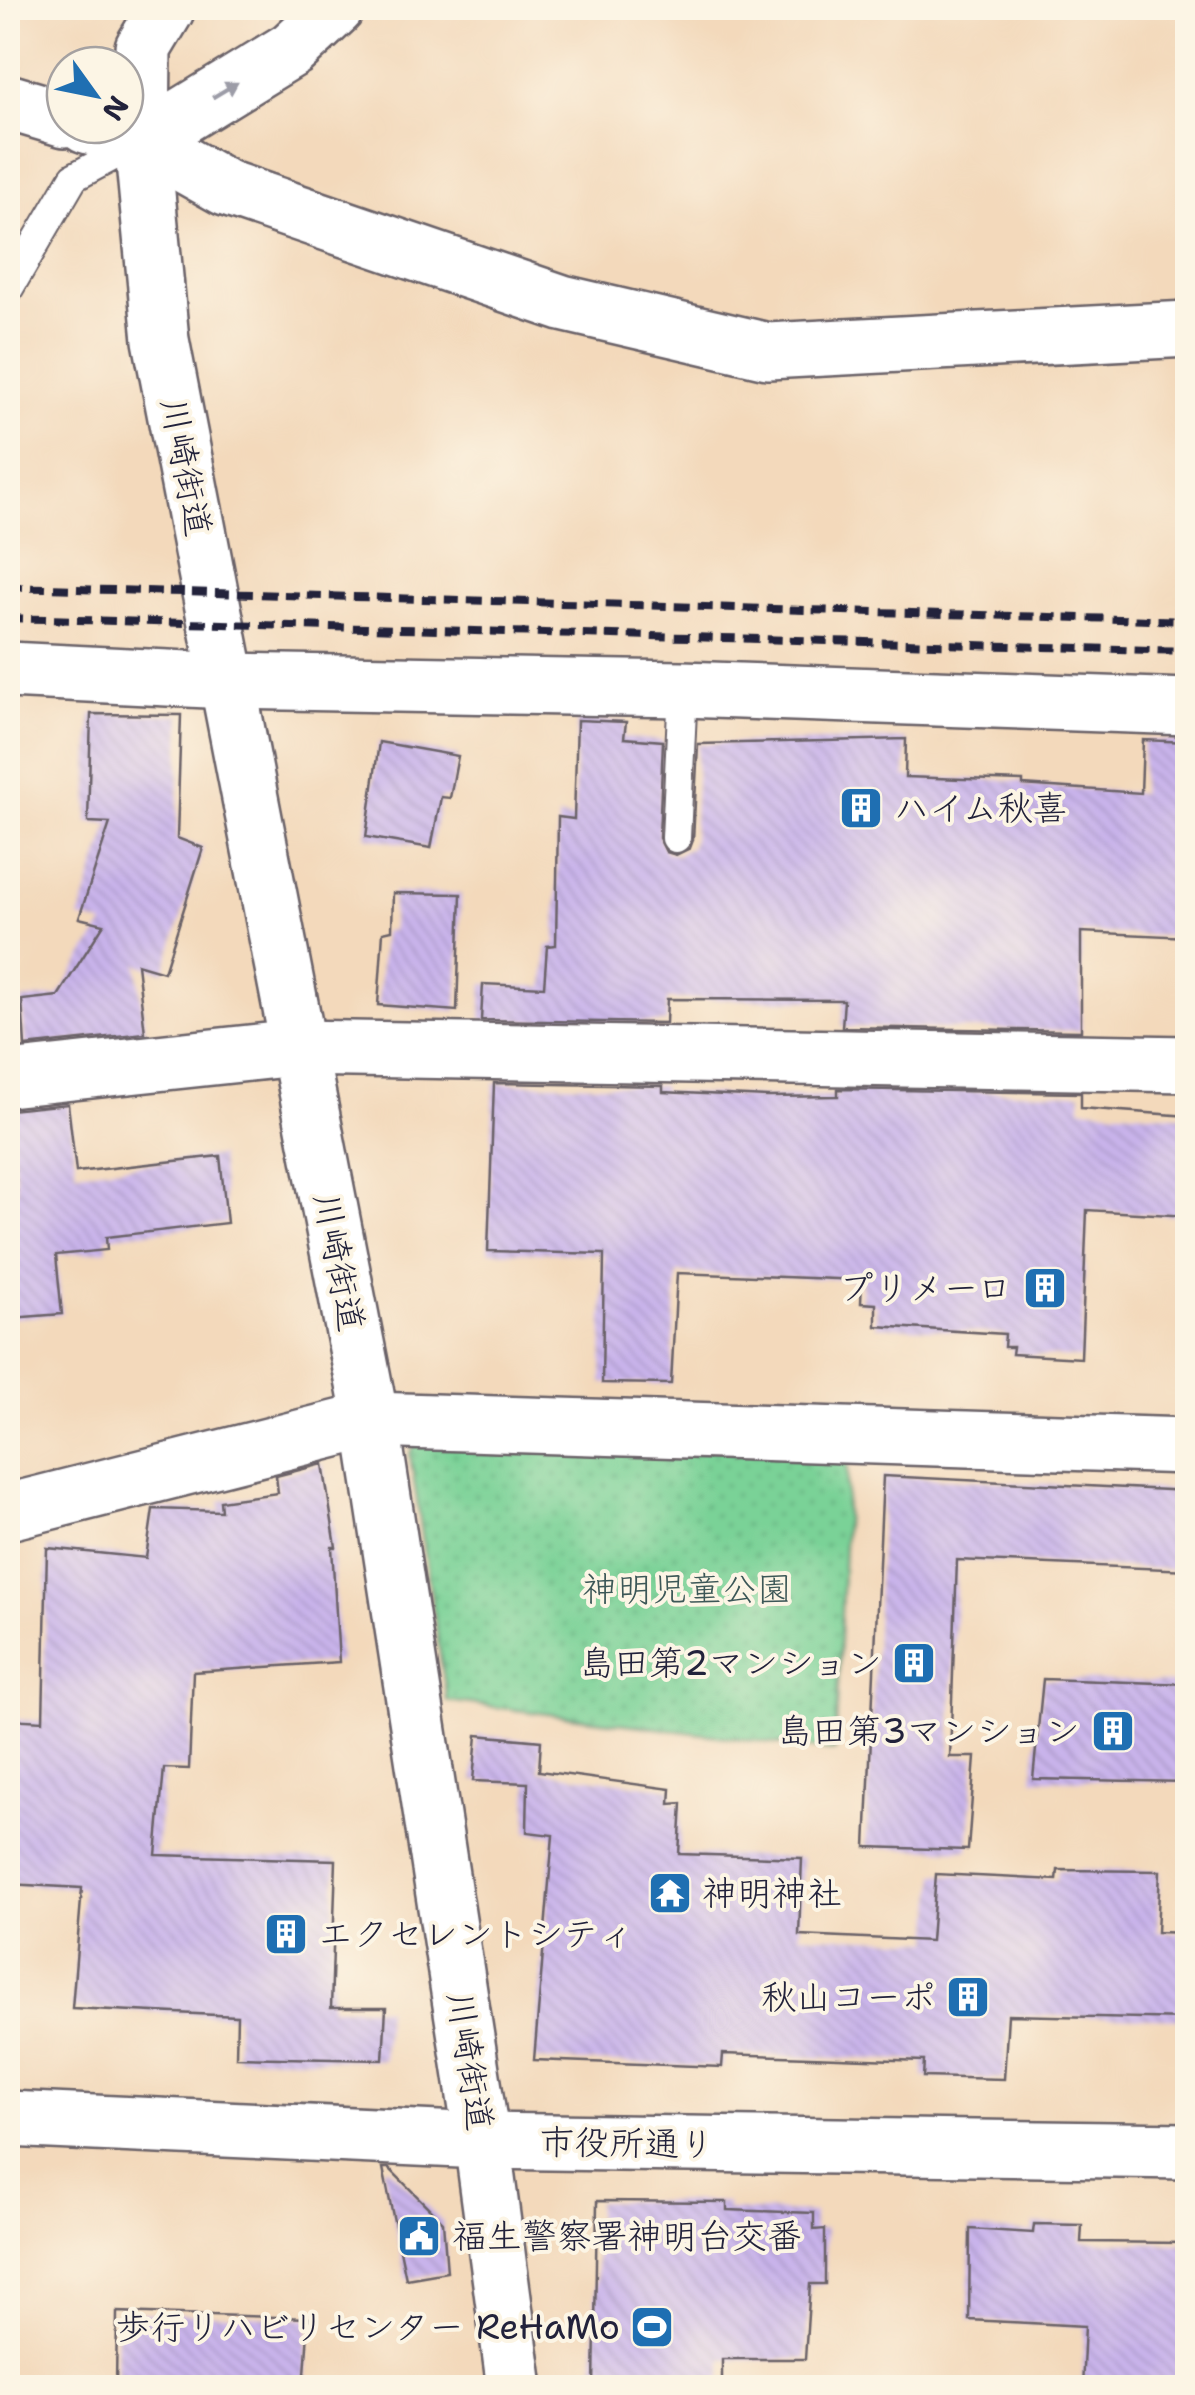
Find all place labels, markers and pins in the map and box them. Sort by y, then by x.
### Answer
place label: ハイム秋喜 [894,784,1068,831]
building icon: ハイム秋喜 [838,785,884,831]
place label: プリメーロ [838,1264,1012,1311]
building icon: プリメーロ [1022,1265,1068,1311]
place label: 島田第2マンション [579,1639,882,1686]
building icon: 島田第2マンション [891,1640,937,1686]
place label: 島田第3マンション [777,1707,1080,1754]
building icon: 島田第3マンション [1090,1708,1136,1754]
place label: 神明神社 [702,1869,842,1916]
temple icon: 神明神社 [647,1870,693,1916]
place label: エクセレントシティ [318,1910,633,1957]
building icon: エクセレントシティ [263,1911,309,1957]
place label: 秋山コーポ [761,1973,936,2020]
building icon: 秋山コーポ [945,1974,991,2020]
place label: 福生警察署神明台交番 [452,2212,802,2259]
public building icon: 福生警察署神明台交番 [396,2213,442,2259]
place label: 歩行リハビリセンター ReHaMo [116,2303,620,2350]
sports icon: 歩行リハビリセンター ReHaMo [629,2304,675,2350]

